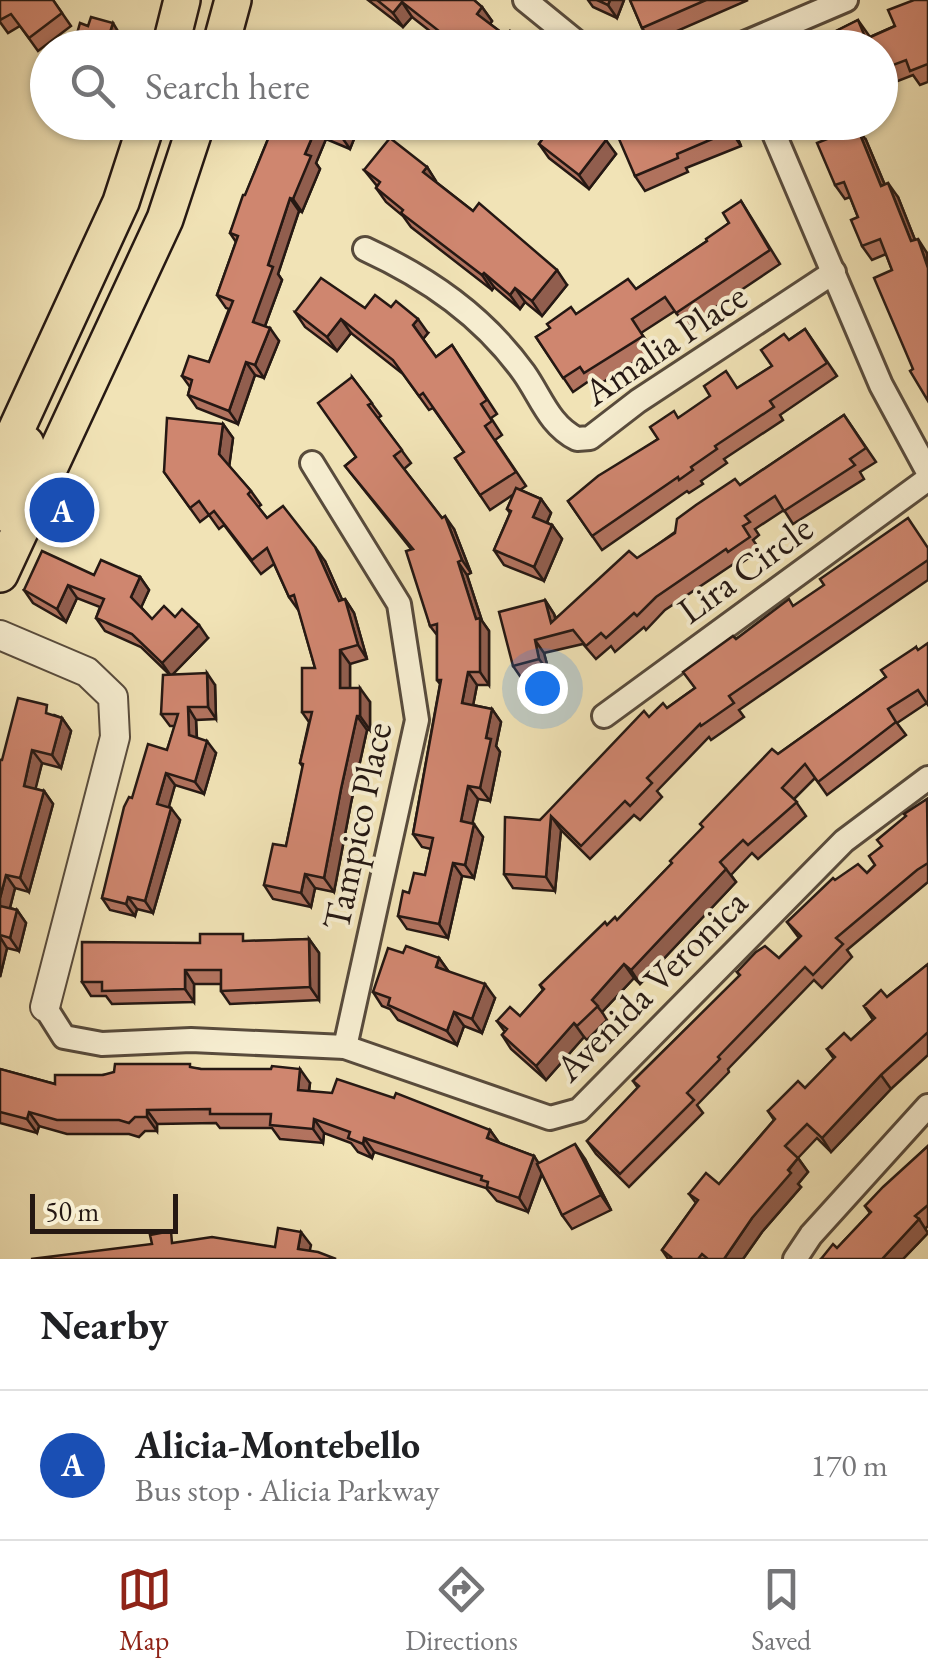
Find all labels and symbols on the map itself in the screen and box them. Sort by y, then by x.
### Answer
street label: Amalia Place [573,271,756,417]
pin: A [30,472,94,548]
street label: Lira Circle [667,503,822,634]
your location [517,663,568,714]
street label: Tampico Place [311,718,402,934]
street label: Avenida Veronica [543,877,758,1092]
scale bar [30,1189,178,1234]

